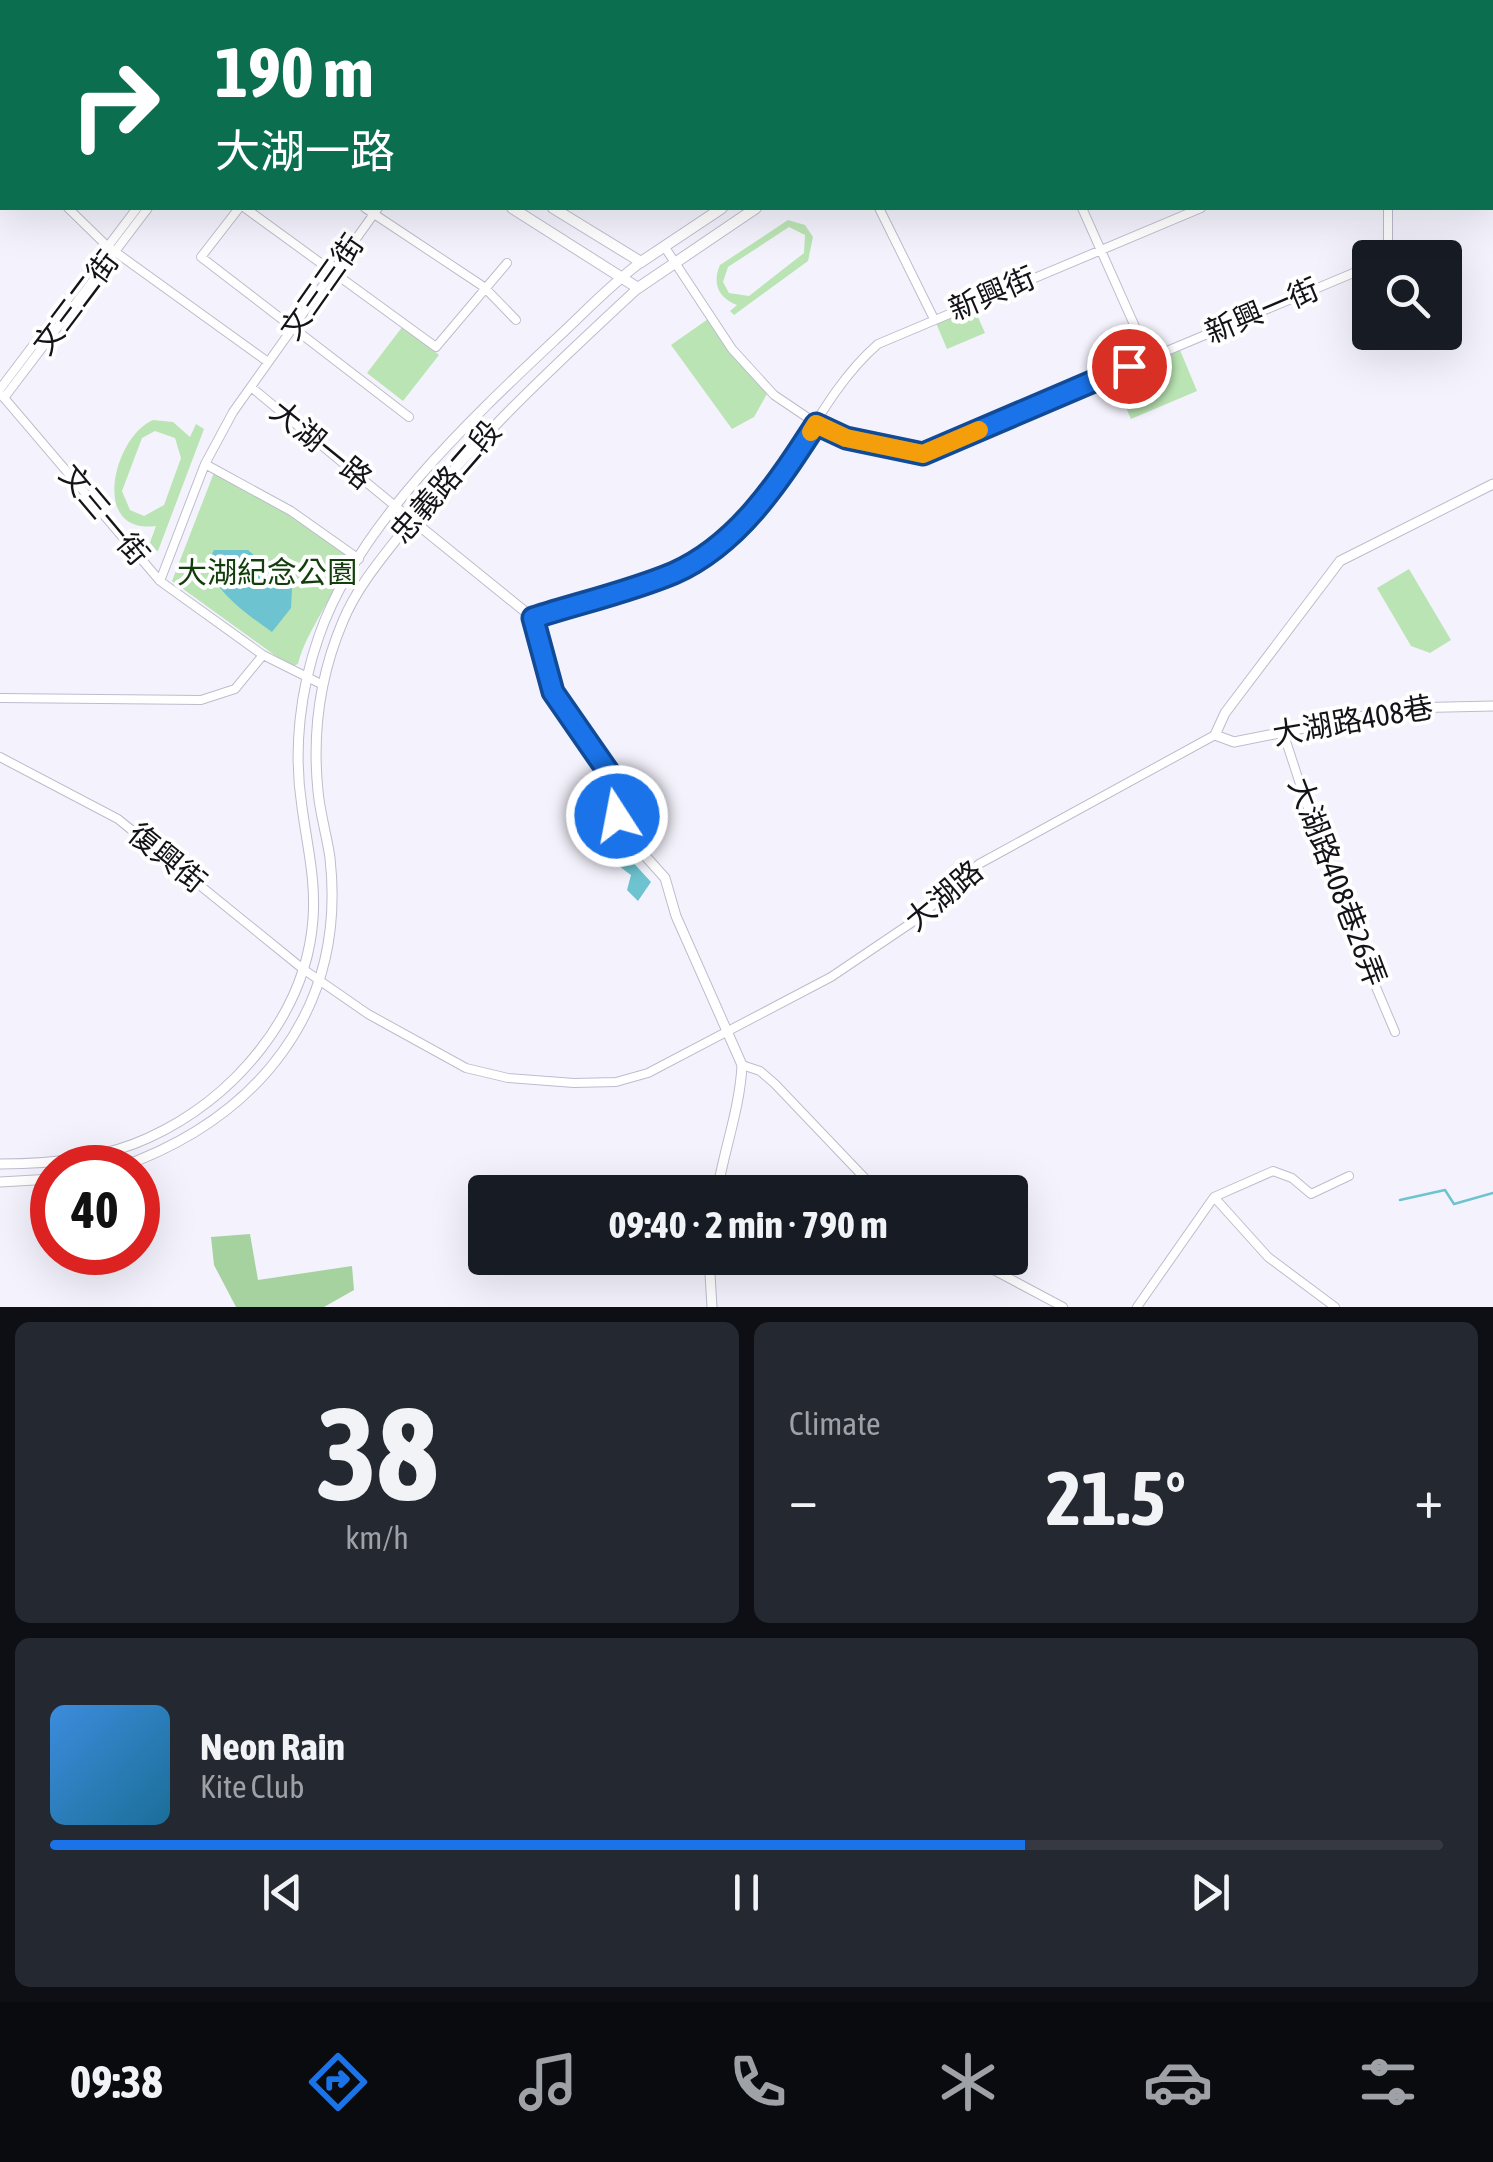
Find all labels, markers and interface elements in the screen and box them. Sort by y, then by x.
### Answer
text: 190 m [215,32,374,112]
icon: right [50,40,180,170]
text: 大湖一路 [215,125,395,177]
street label: 文三三街 [273,228,370,345]
map controls [1352,240,1462,350]
button: search [1352,240,1462,350]
street label: 文三二街 [26,244,125,361]
street label: 新興街 [944,260,1040,326]
street label: 新興一街 [1200,271,1323,349]
pin [1087,324,1172,409]
icon: arrive [1102,339,1157,394]
street label: 大湖一路 [264,393,379,495]
street label: 忠義路二段 [383,414,507,549]
street label: 文三一街 [53,457,156,571]
park label: 大湖紀念公園 [177,555,357,589]
street label: 大湖路408巷 [1270,689,1436,751]
position arrow [565,764,669,868]
street label: 大湖路408巷26弄 [1283,773,1393,991]
street label: 復興街 [122,816,213,899]
street label: 大湖路 [898,853,989,937]
speed limit sign: 40 [30,1145,160,1275]
text: 09:40 · 2 min · 790 m [608,1203,888,1246]
text: 38 [316,1379,438,1528]
text: Climate [789,1405,881,1442]
text: 21.5° [1046,1455,1186,1541]
text: − [789,1467,818,1530]
text: + [1414,1467,1443,1530]
text: km/h [345,1519,409,1556]
text: Neon Rain [200,1725,345,1768]
text: Kite Club [200,1768,304,1805]
icon: previous [255,1865,310,1920]
icon: pause [719,1865,774,1920]
icon: next [1183,1865,1238,1920]
icon: directions [303,2047,373,2117]
icon: music [513,2047,583,2117]
icon: phone [723,2047,793,2117]
icon: climate [933,2047,1003,2117]
icon: car [1143,2047,1213,2117]
icon: filters [1353,2047,1423,2117]
text: 09:38 [70,2056,163,2108]

